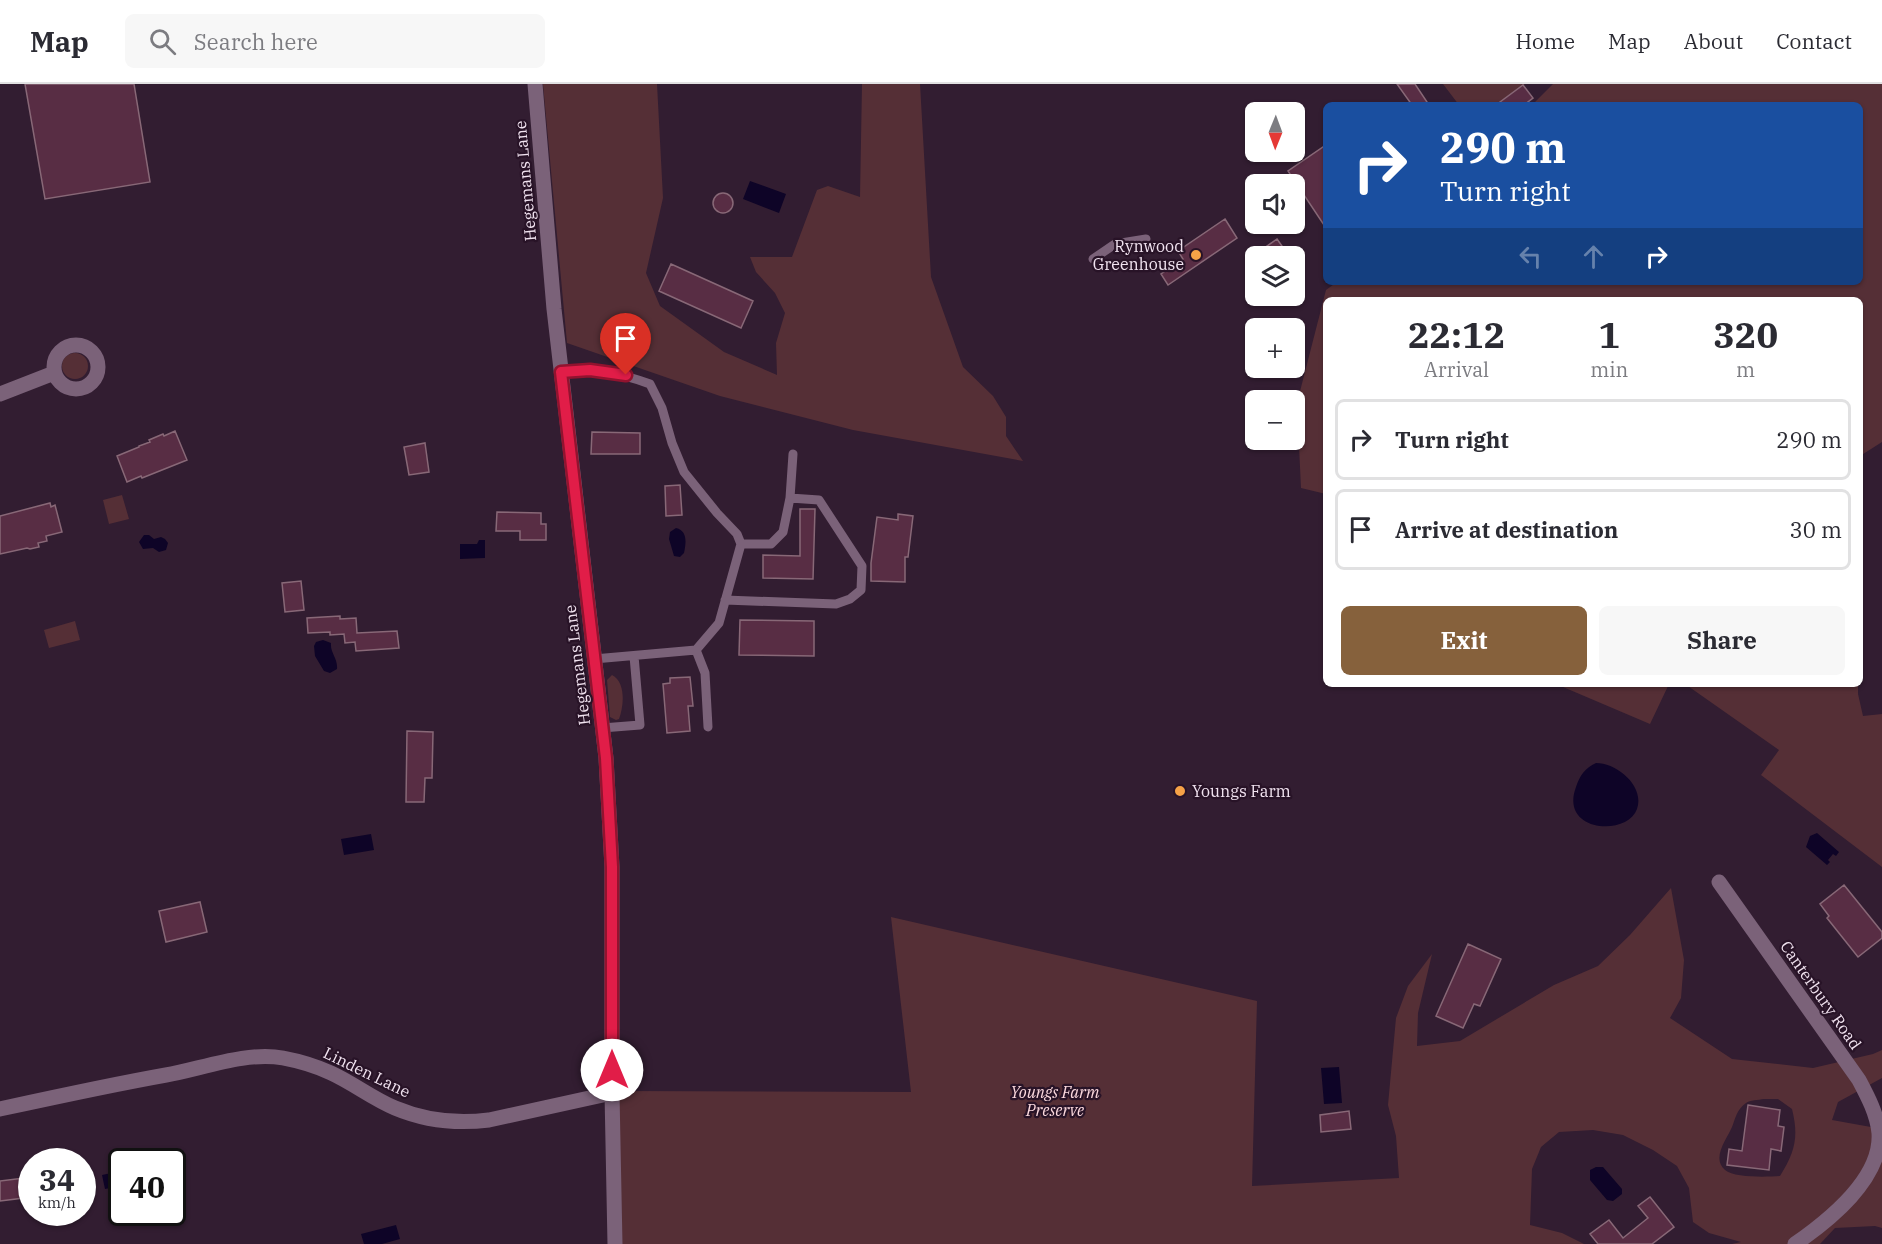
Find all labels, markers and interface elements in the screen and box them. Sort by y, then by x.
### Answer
search box [125,14,545,68]
text: Map [30,23,89,60]
icon: search [146,25,179,58]
text: Search here [194,27,318,56]
text: Home [1515,27,1575,55]
text: Map [1608,27,1651,55]
text: About [1684,27,1743,55]
text: Contact [1776,27,1852,55]
north arrow [1245,102,1305,162]
map controls [1245,102,1305,450]
street label: Hegemans Lane [510,120,540,242]
text: 290 m [1440,120,1566,175]
icon: right [1341,126,1419,204]
text: Turn right [1440,173,1571,208]
button: sound [1245,174,1305,234]
place label: Rynwood Greenhouse [1093,236,1184,274]
icon: left [1514,240,1547,273]
icon: ahead [1577,240,1610,273]
icon: right [1640,240,1673,273]
button: layers [1245,246,1305,306]
marker: Rynwood Greenhouse [1189,248,1203,262]
text: 22:12 [1408,311,1505,358]
text: 1 [1598,311,1620,358]
text: 320 [1713,311,1778,358]
pin [600,313,651,375]
button: + [1245,318,1305,378]
icon: arrive [609,322,642,355]
text: Arrival [1424,356,1489,383]
text: min [1590,356,1628,383]
text: m [1736,356,1755,383]
button: − [1245,390,1305,450]
icon: right [1344,423,1377,456]
text: Turn right [1395,425,1509,454]
text: 290 m [1776,425,1842,454]
icon: arrive [1344,513,1377,546]
text: Arrive at destination [1395,515,1618,544]
text: 30 m [1790,515,1842,544]
street label: Hegemans Lane [560,604,594,726]
button: Exit [1341,606,1587,675]
button: Share [1599,606,1845,675]
place label: Youngs Farm [1192,781,1291,801]
marker: Youngs Farm [1173,784,1187,798]
street label: Canterbury Road [1776,937,1866,1053]
position arrow [580,1038,644,1102]
street label: Linden Lane [320,1042,414,1102]
park label: Youngs Farm Preserve [1011,1082,1100,1120]
speed limit sign: 40 [108,1148,186,1226]
text: 34 [39,1160,75,1199]
text: km/h [38,1193,76,1212]

